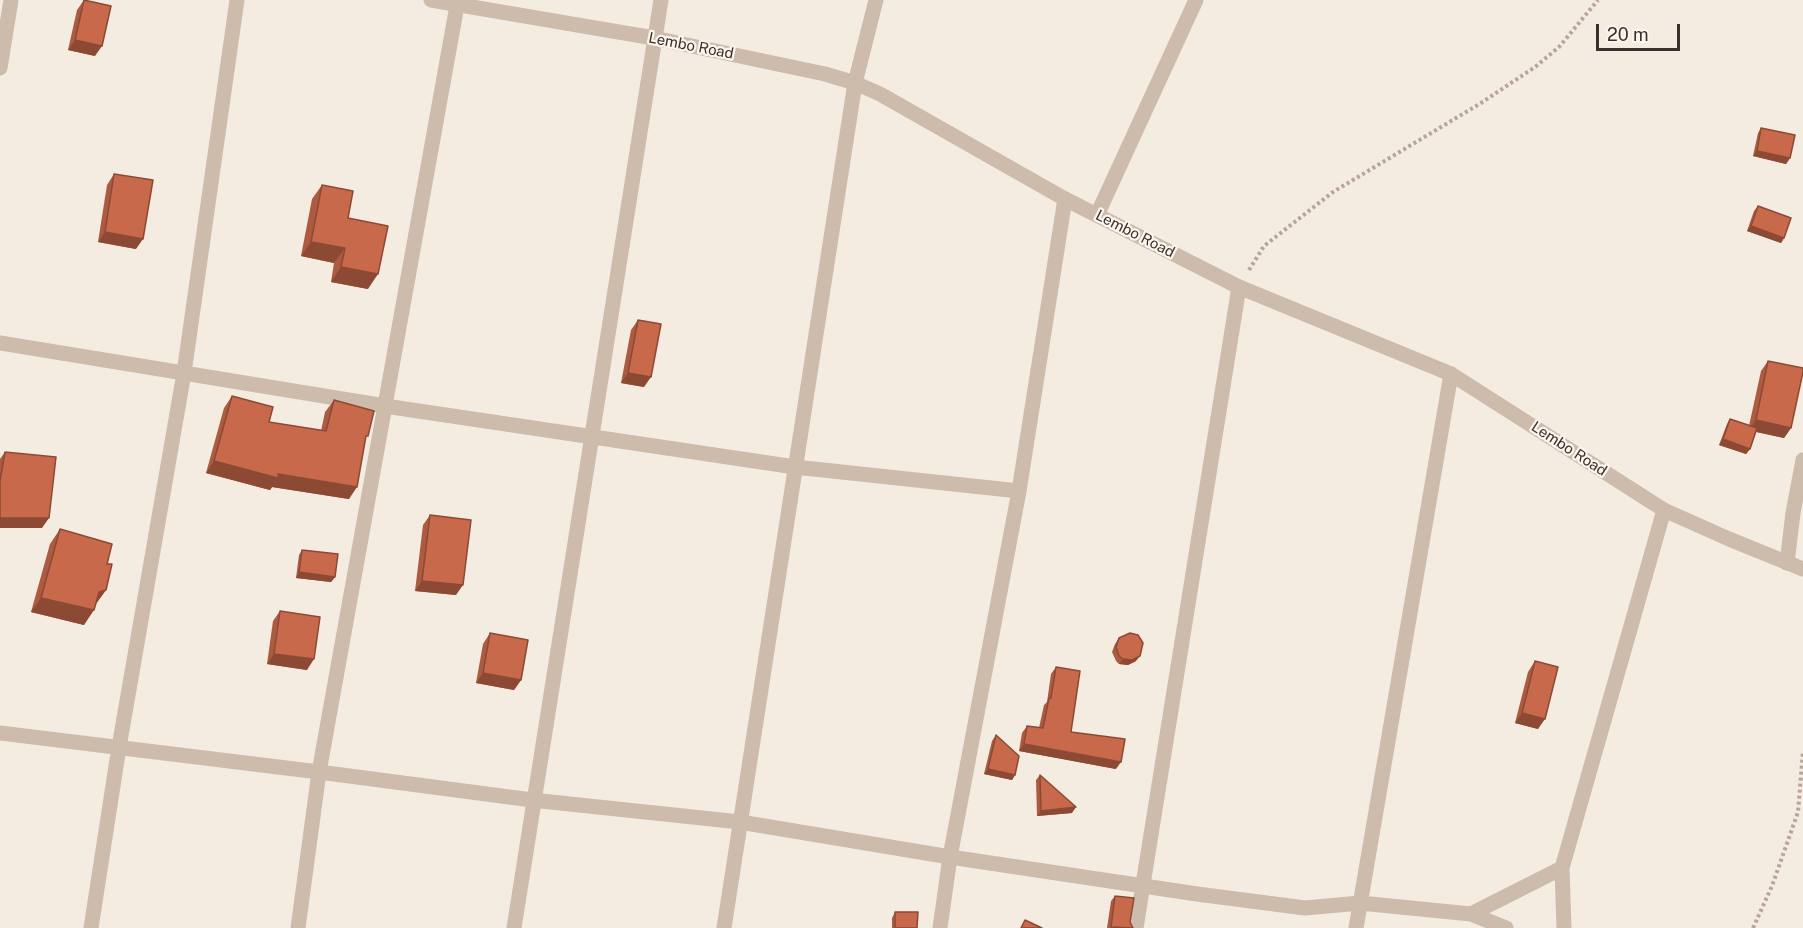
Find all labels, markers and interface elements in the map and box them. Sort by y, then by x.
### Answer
scale bar [1599,12,1683,50]
text: 20 m [1607,24,1649,45]
street label: Lembo Road [647,29,735,63]
street label: Lembo Road [1092,206,1178,262]
street label: Lembo Road [1528,418,1610,480]

